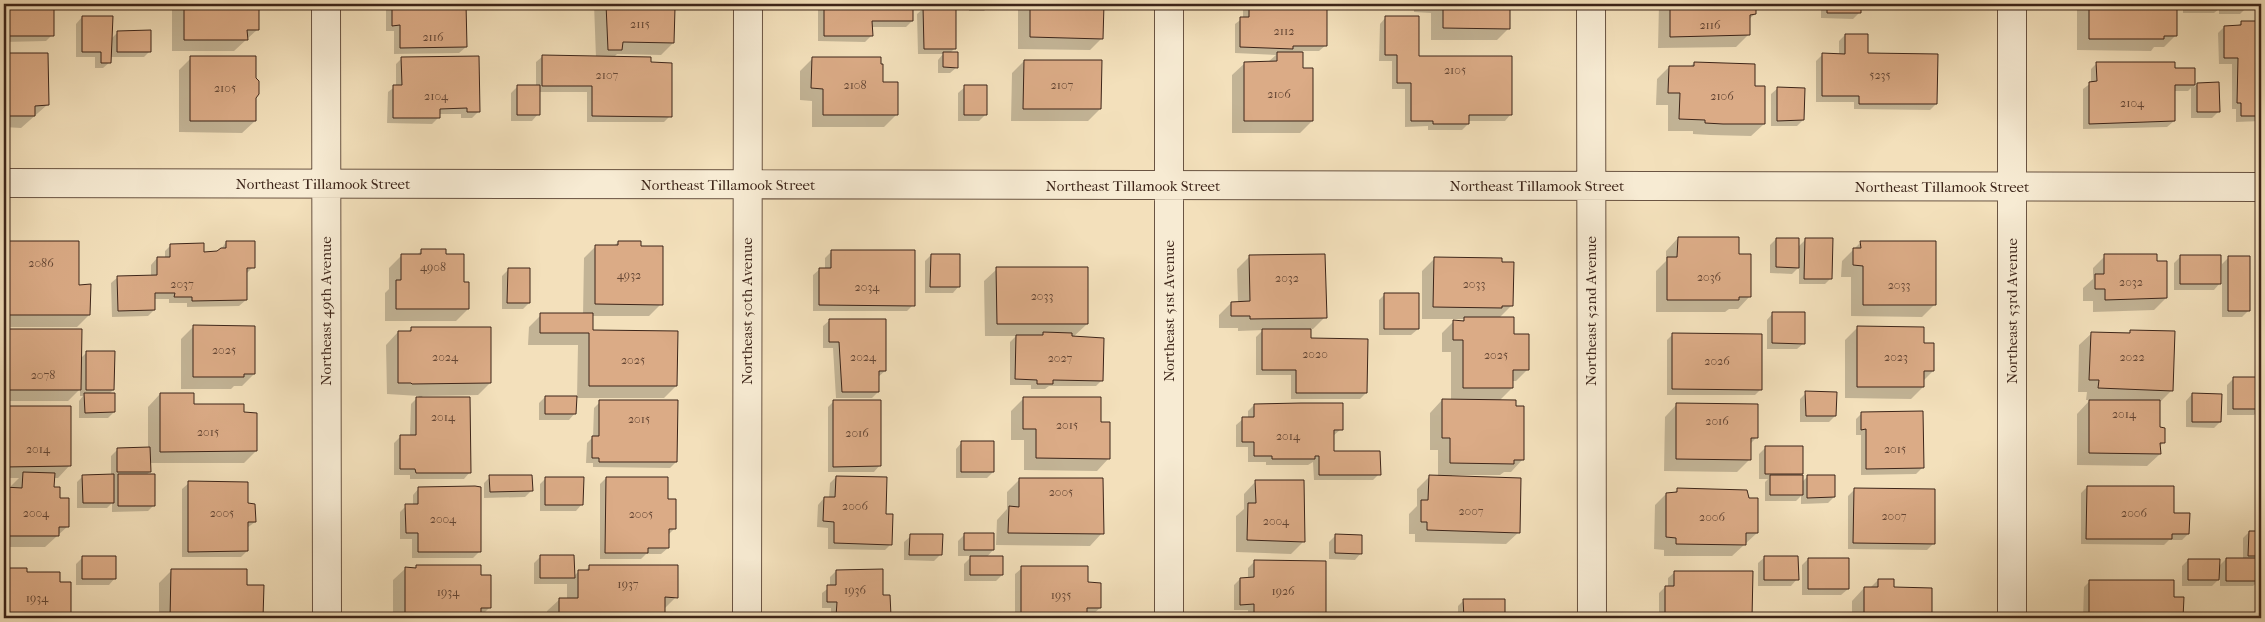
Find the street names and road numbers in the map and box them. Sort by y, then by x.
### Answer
street label: Northeast Tillamook Street [236,175,411,193]
street label: Northeast Tillamook Street [641,176,816,194]
street label: Northeast Tillamook Street [1046,177,1221,195]
street label: Northeast Tillamook Street [1450,177,1625,195]
street label: Northeast Tillamook Street [1855,178,2030,196]
street label: Northeast 52nd Avenue [1582,235,1600,386]
street label: Northeast 49th Avenue [317,236,335,386]
street label: Northeast 50th Avenue [738,237,756,385]
street label: Northeast 53rd Avenue [2003,237,2021,384]
street label: Northeast 51st Avenue [1160,240,1178,382]

